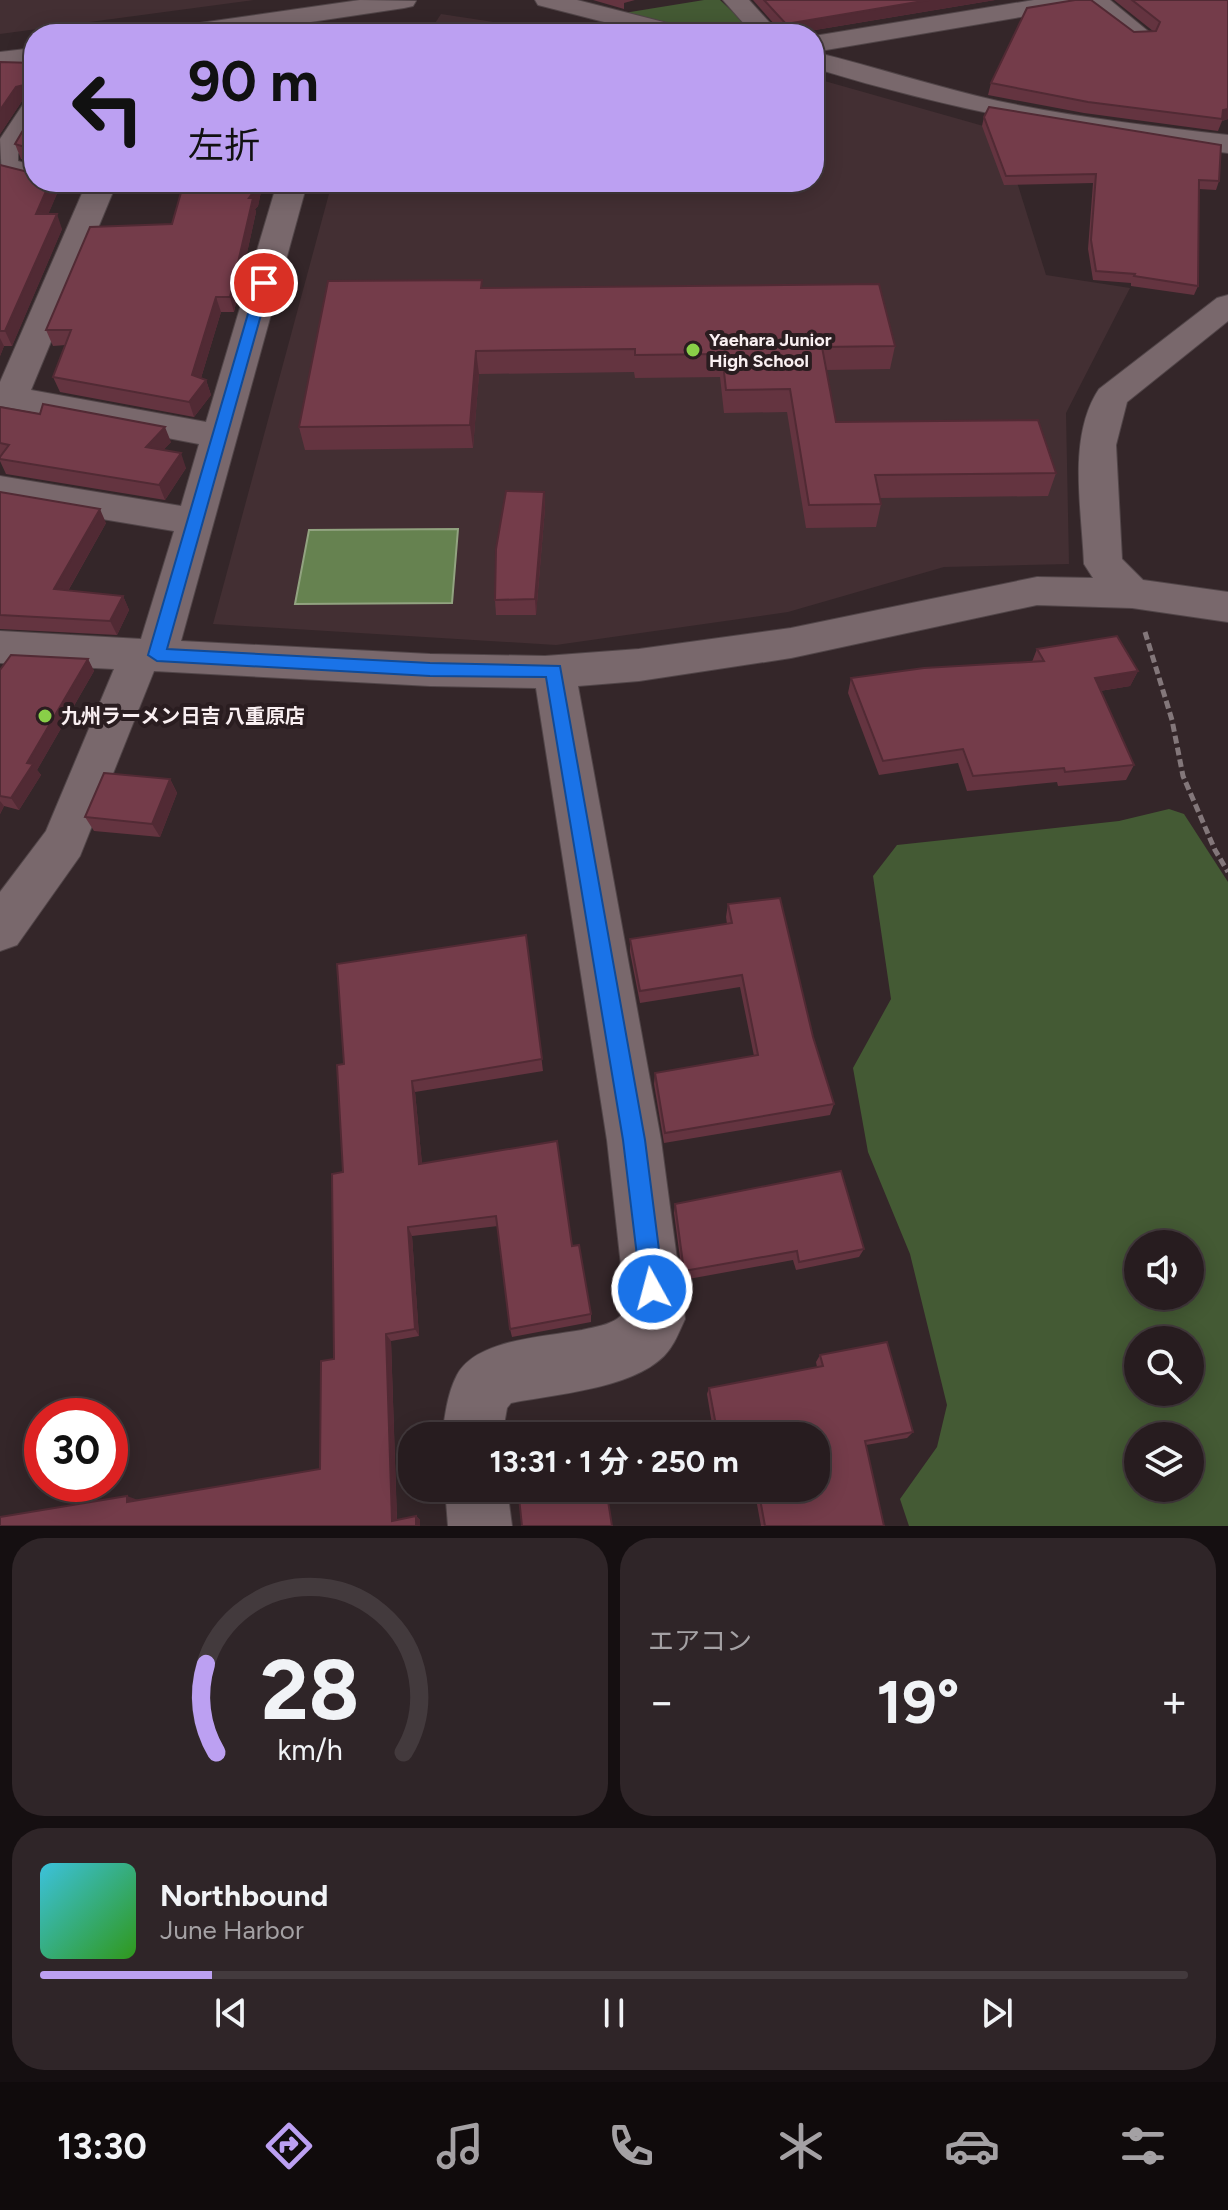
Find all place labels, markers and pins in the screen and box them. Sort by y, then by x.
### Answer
pin [230,249,298,317]
place label: Yaehara Junior High School [709,329,832,372]
marker: Yaehara Junior High School [684,341,702,359]
place label: 九州ラーメン日吉 八重原店 [61,704,305,728]
marker: 九州ラーメン日吉 八重原店 [36,707,54,725]

